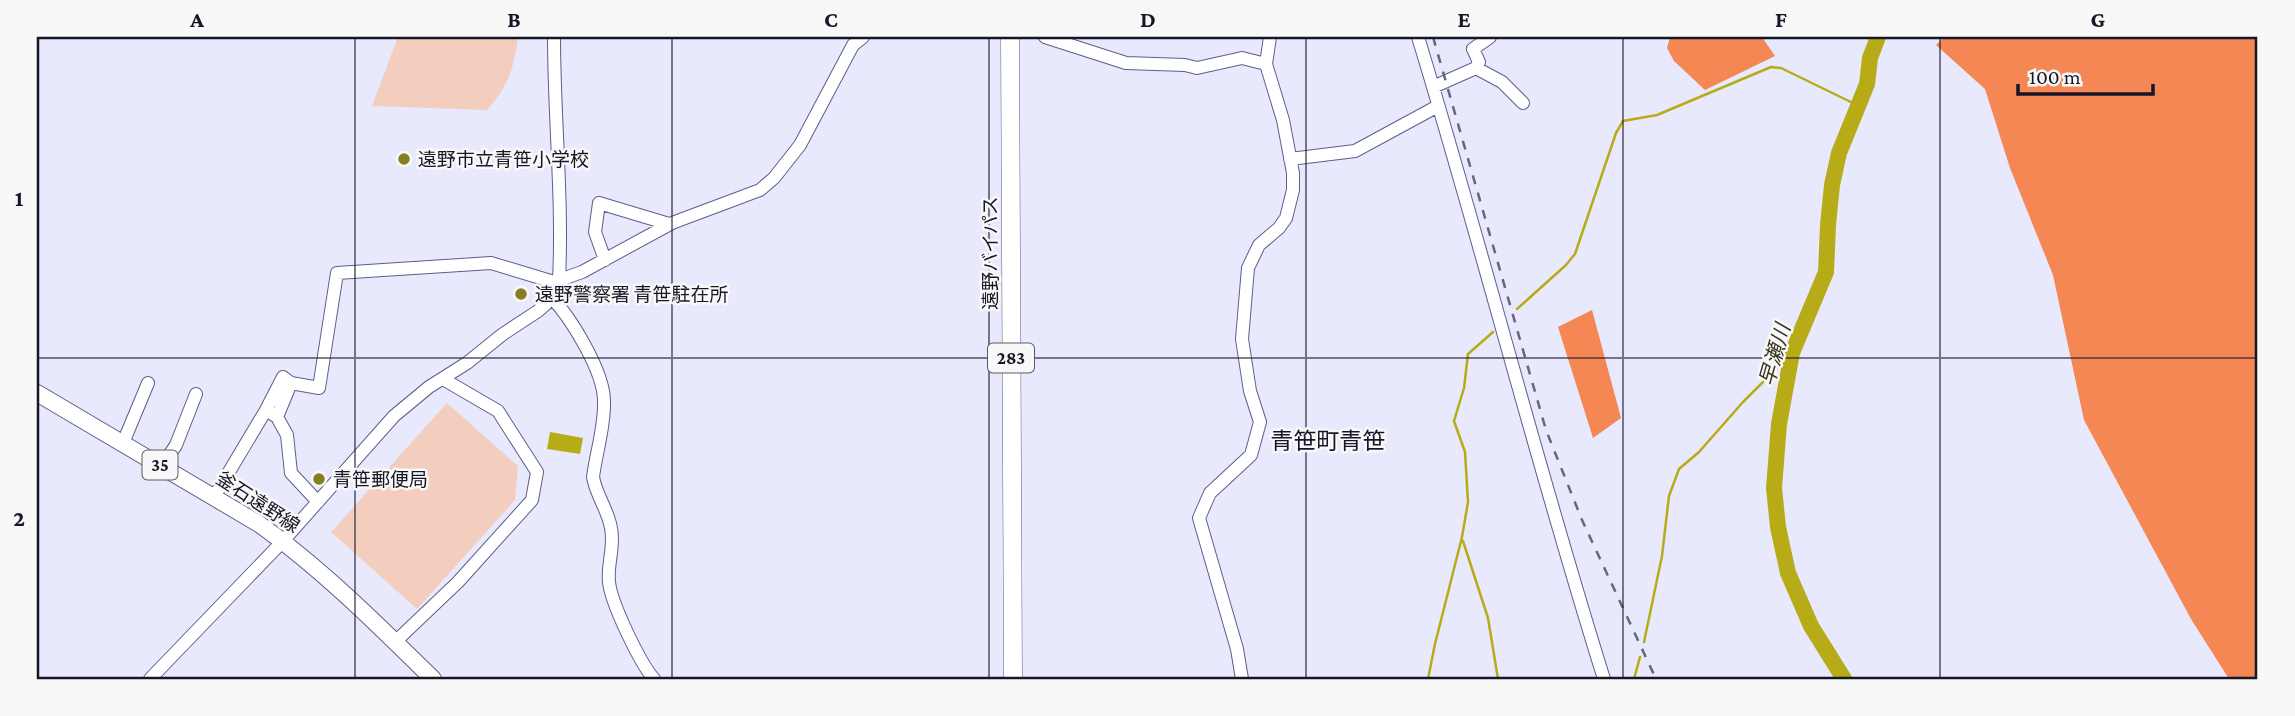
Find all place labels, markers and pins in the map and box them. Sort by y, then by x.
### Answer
place label: 遠野市立青笹小学校 [418,149,589,170]
marker: 遠野市立青笹小学校 [396,151,412,167]
place label: 遠野警察署 青笹駐在所 [535,284,729,305]
marker: 遠野警察署 青笹駐在所 [513,286,529,302]
place label: 青笹郵便局 [333,469,428,490]
marker: 青笹郵便局 [311,471,327,487]

